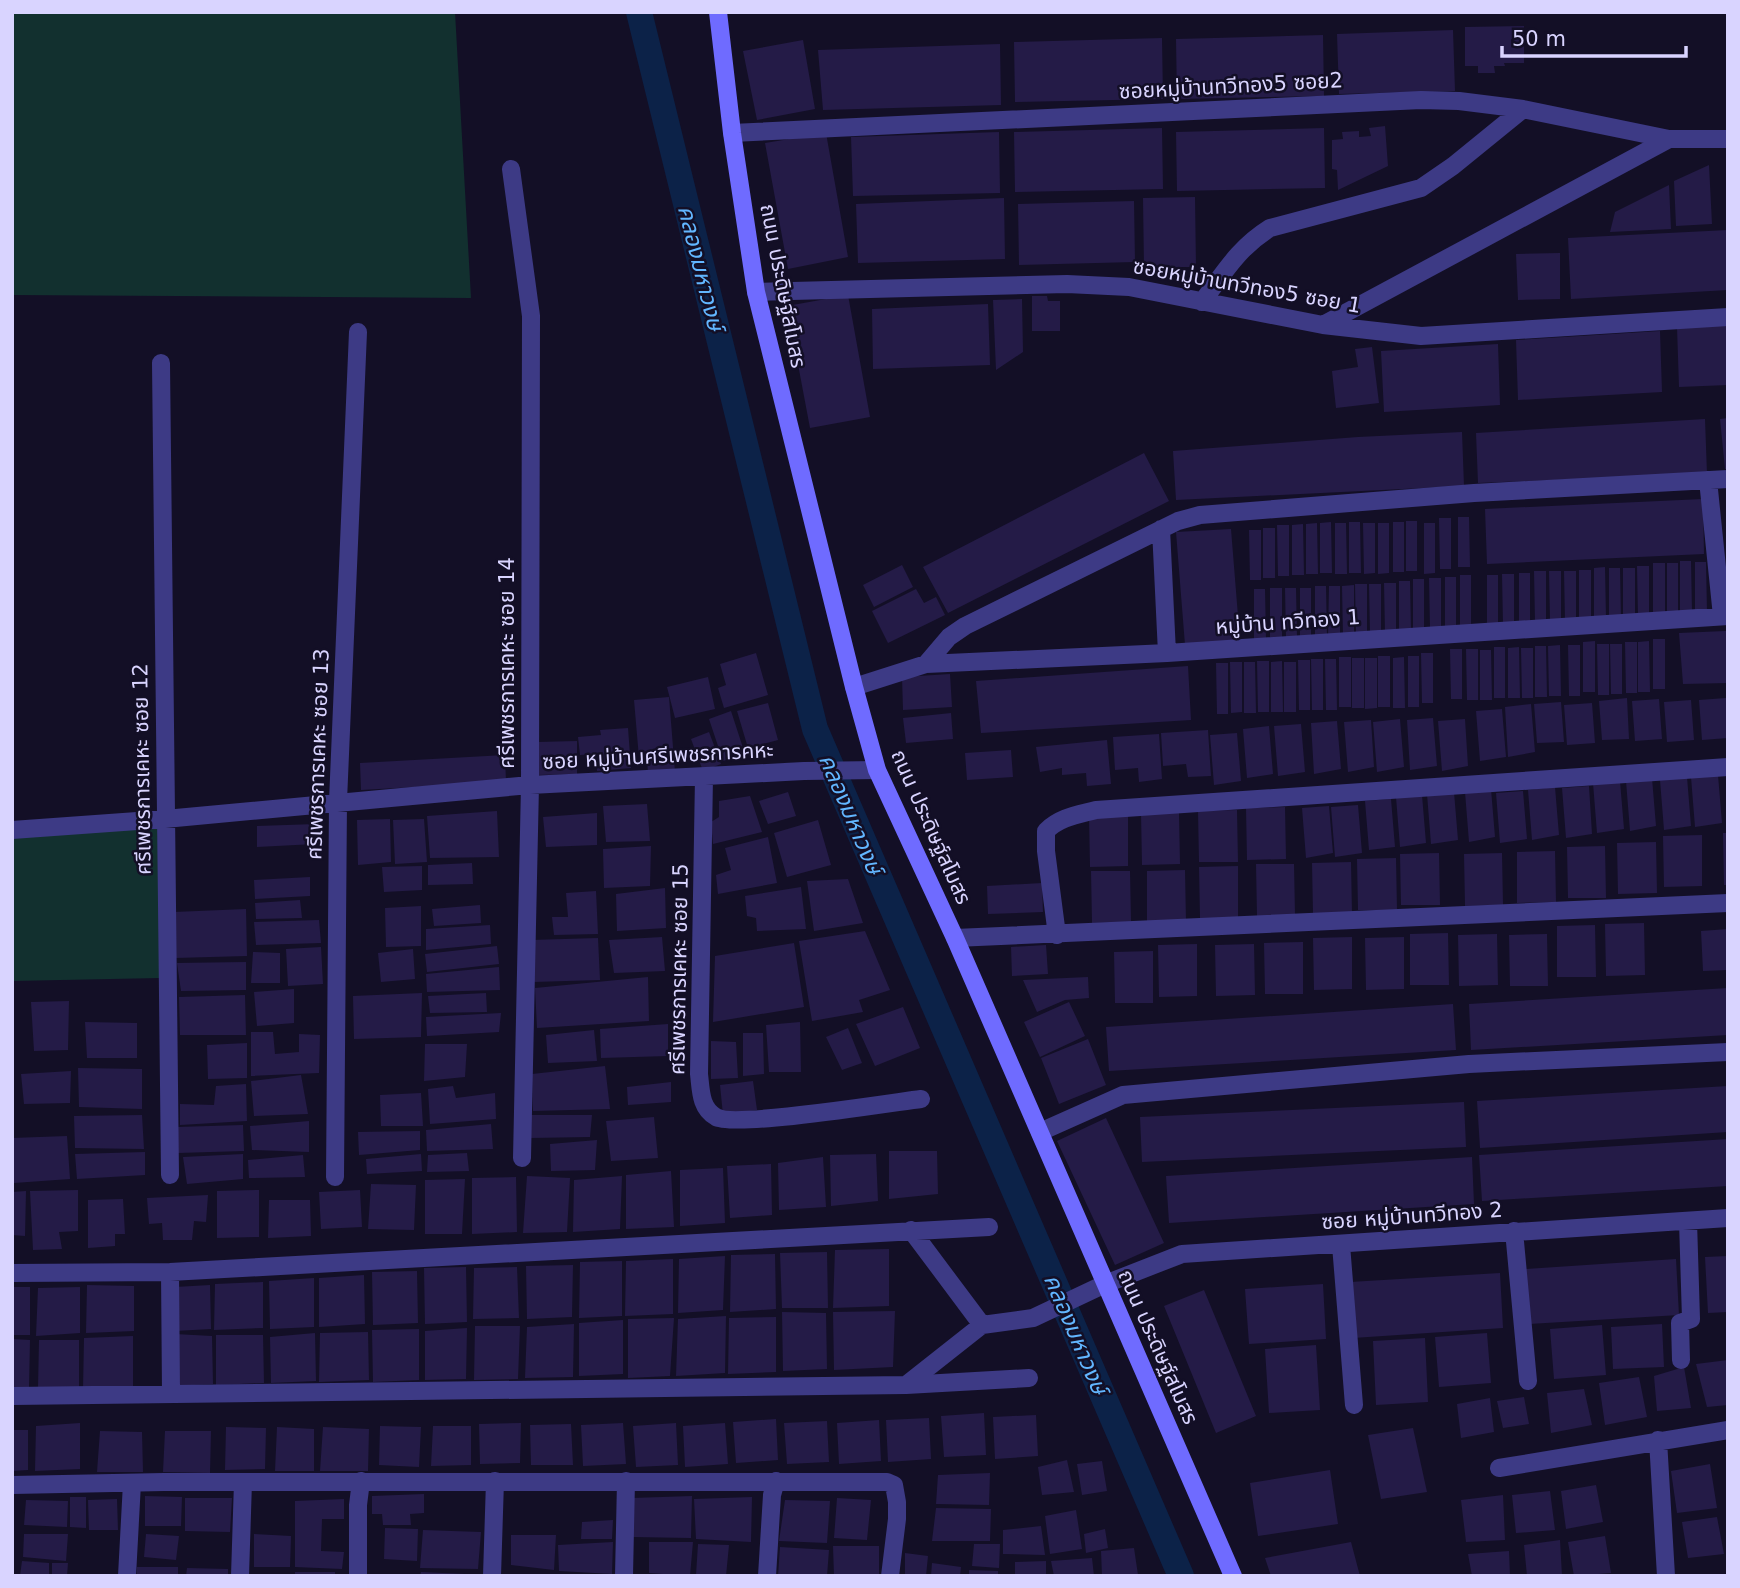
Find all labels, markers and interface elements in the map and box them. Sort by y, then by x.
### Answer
scale bar [1502,14,1686,58]
text: 50 m [1512,27,1566,51]
street label: ซอยหมู่บ้านทวีทอง5 ซอย2 [1118,68,1344,105]
street label: ถนน ประดิษฐ์สโมสร [755,202,811,370]
water label: คลองมหาวงษ์ [673,203,730,337]
street label: ซอยหมู่บ้านทวีทอง5 ซอย 1 [1131,254,1363,319]
street label: ศรีเพชรการเคหะ ซอย 14 [495,557,519,769]
street label: หมู่บ้าน ทวีทอง 1 [1215,605,1361,640]
street label: ศรีเพชรการเคหะ ซอย 13 [302,648,334,860]
street label: ศรีเพชรการเคหะ ซอย 12 [128,663,156,875]
street label: ซอย หมู่บ้านศรีเพชรการคหะ [542,738,774,775]
street label: ถนน ประดิษฐ์สโมสร [886,746,976,908]
water label: คลองมหาวงษ์ [814,750,889,881]
street label: ศรีเพชรการเคหะ ซอย 15 [665,863,693,1075]
street label: ซอย หมู่บ้านทวีทอง 2 [1321,1198,1503,1235]
street label: ถนน ประดิษฐ์สโมสร [1113,1266,1203,1428]
water label: คลองมหาวงษ์ [1039,1270,1114,1401]

